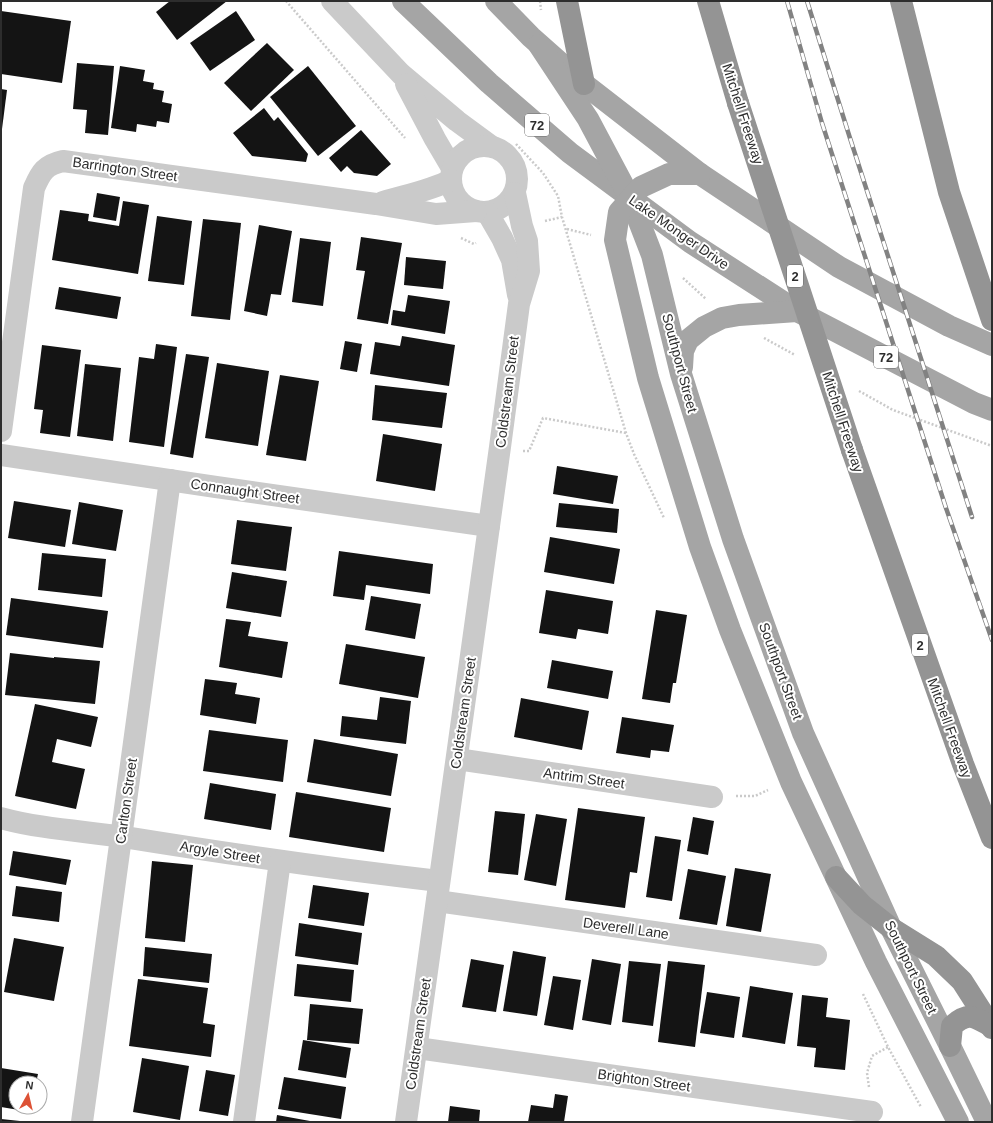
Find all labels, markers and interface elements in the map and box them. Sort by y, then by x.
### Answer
street label: Mitchell Freeway [719,62,767,166]
road number: 72 [525,114,549,136]
street label: Barrington Street [71,154,179,184]
street label: Lake Monger Drive [626,192,732,273]
road number: 2 [787,265,803,287]
street label: Southport Street [659,312,701,414]
street label: Coldstream Street [492,335,522,449]
road number: 72 [874,346,898,368]
street label: Mitchell Freeway [819,370,867,474]
street label: Connaught Street [190,475,301,507]
street label: Southport Street [756,620,806,722]
road number: 2 [912,634,928,656]
street label: Coldstream Street [447,656,479,770]
street label: Mitchell Freeway [925,676,975,780]
street label: Carlton Street [112,757,140,845]
street label: Antrim Street [542,764,626,792]
street label: Argyle Street [179,838,261,866]
street label: Deverell Lane [582,914,670,942]
street label: Southport Street [881,918,941,1016]
street label: Coldstream Street [402,977,434,1091]
street label: Brighton Street [597,1066,691,1094]
north arrow [8,1075,48,1115]
text: N [25,1079,34,1092]

